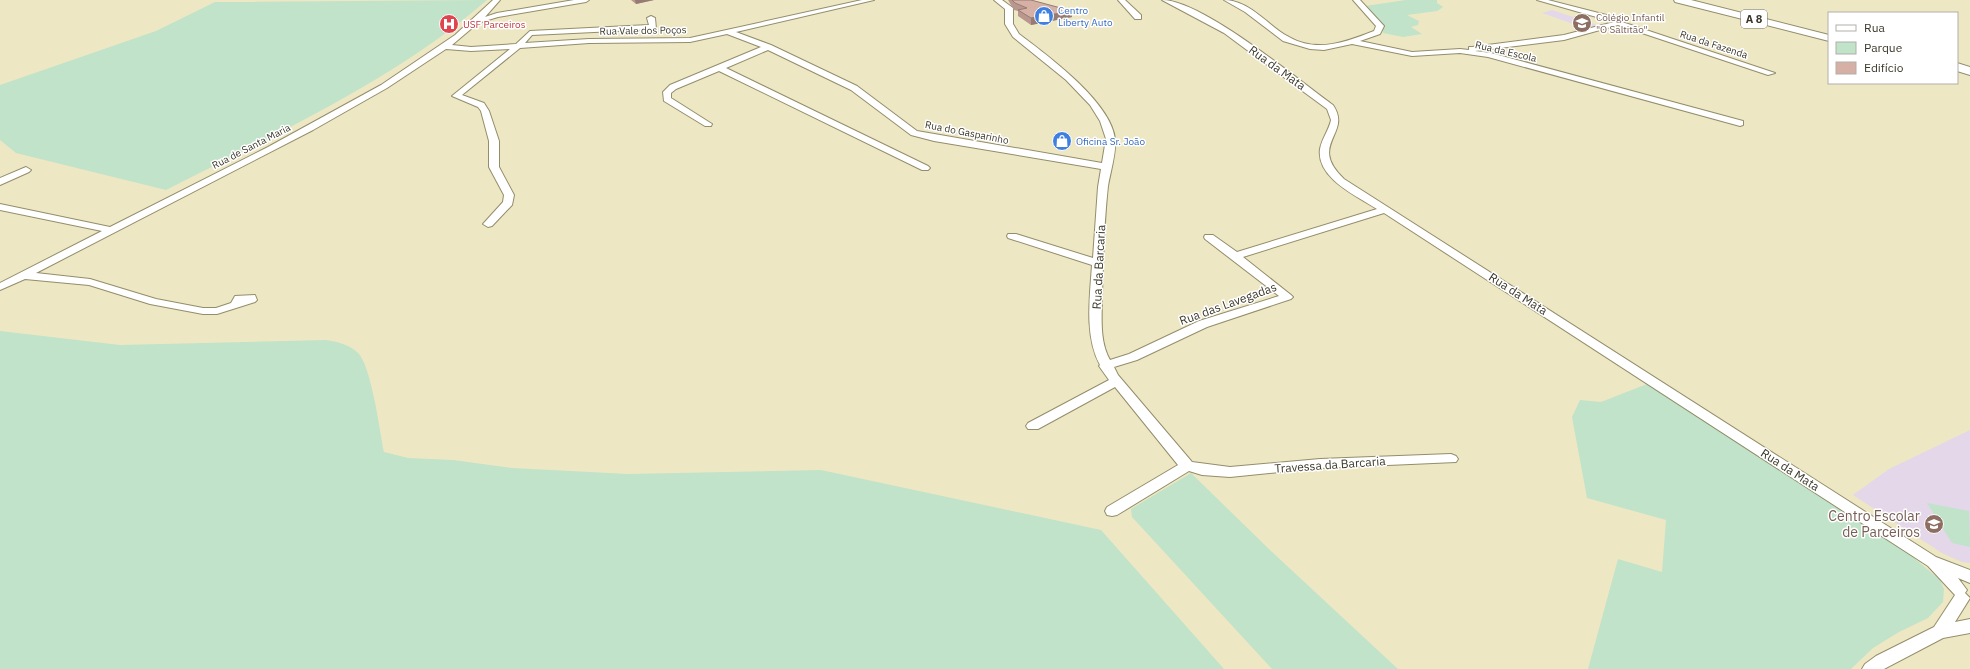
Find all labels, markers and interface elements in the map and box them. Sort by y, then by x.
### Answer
place label: Centro Liberty Auto [1058,4,1113,29]
shop icon: Centro Liberty Auto [1033,5,1055,27]
road number: A 8 [1741,10,1767,28]
place label: Colégio Infantil "O Saltitão" [1596,11,1665,36]
school or university icon: Colégio Infantil "O Saltitão" [1571,12,1593,34]
legend [1828,12,1958,84]
hospital icon: USF Parceiros [438,13,460,35]
place label: USF Parceiros [463,18,526,31]
text: Rua [1864,20,1885,35]
street label: Rua Vale dos Poços [599,23,687,38]
street label: Rua da Fazenda [1678,27,1750,62]
street label: Rua da Escola [1474,38,1538,65]
text: Parque [1864,40,1903,55]
street label: Rua da Mata [1246,42,1309,94]
text: Edifício [1864,60,1904,75]
street label: Rua do Gasparinho [924,118,1010,147]
street label: Rua de Santa Maria [210,121,293,172]
shop icon: Oficina Sr. João [1051,130,1073,152]
place label: Oficina Sr. João [1076,135,1145,148]
street label: Rua da Barcaria [1089,224,1108,310]
street label: Rua da Mata [1486,269,1551,318]
street label: Rua das Lavegadas [1177,279,1279,328]
street label: Rua da Mata [1758,445,1823,494]
street label: Travessa da Barcaria [1274,453,1387,476]
place label: Centro Escolar de Parceiros [1828,507,1920,541]
school or university icon: Centro Escolar de Parceiros [1923,513,1945,535]

